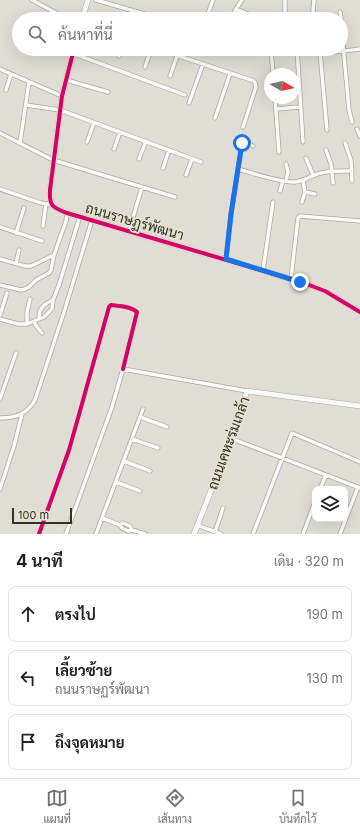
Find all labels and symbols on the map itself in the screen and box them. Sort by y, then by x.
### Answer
north arrow [264,68,300,104]
route start [233,134,251,152]
street label: ถนนราษฏร์พัฒนา [83,199,186,244]
route end [291,273,309,291]
street label: ถนนเคหะร่มเกล้า [203,394,253,492]
scale bar [12,506,72,525]

